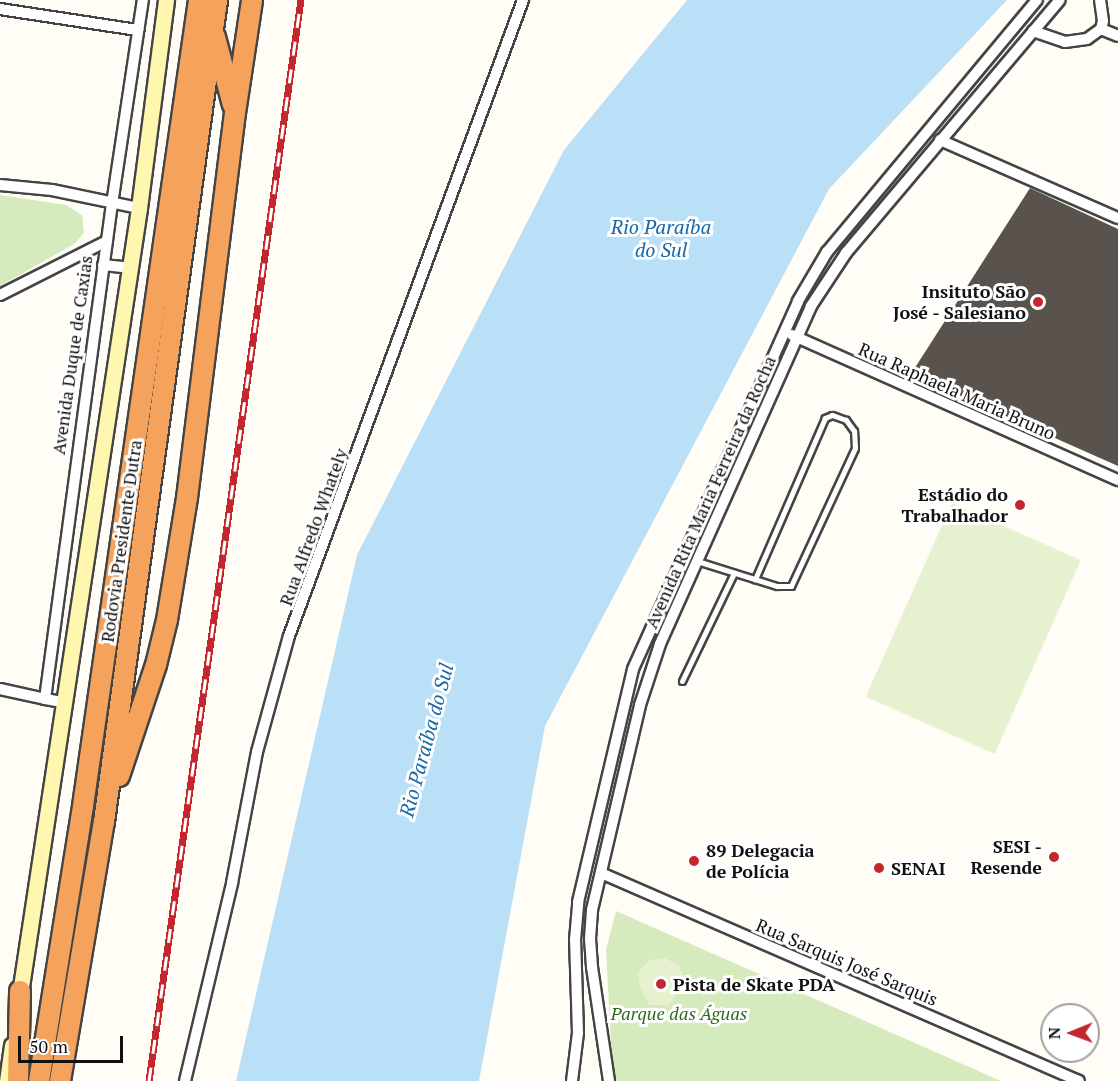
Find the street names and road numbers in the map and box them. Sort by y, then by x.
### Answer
street label: Avenida Duque de Caxias [47,254,97,456]
street label: Rua Raphaela Maria Bruno [855,338,1059,444]
street label: Avenida Rita Maria Ferreira da Rocha [640,352,780,632]
street label: Rodovia Presidente Dutra [96,438,146,644]
street label: Rua Alfredo Whately [274,445,352,609]
street label: Rua Sarquis José Sarquis [753,914,941,1010]

